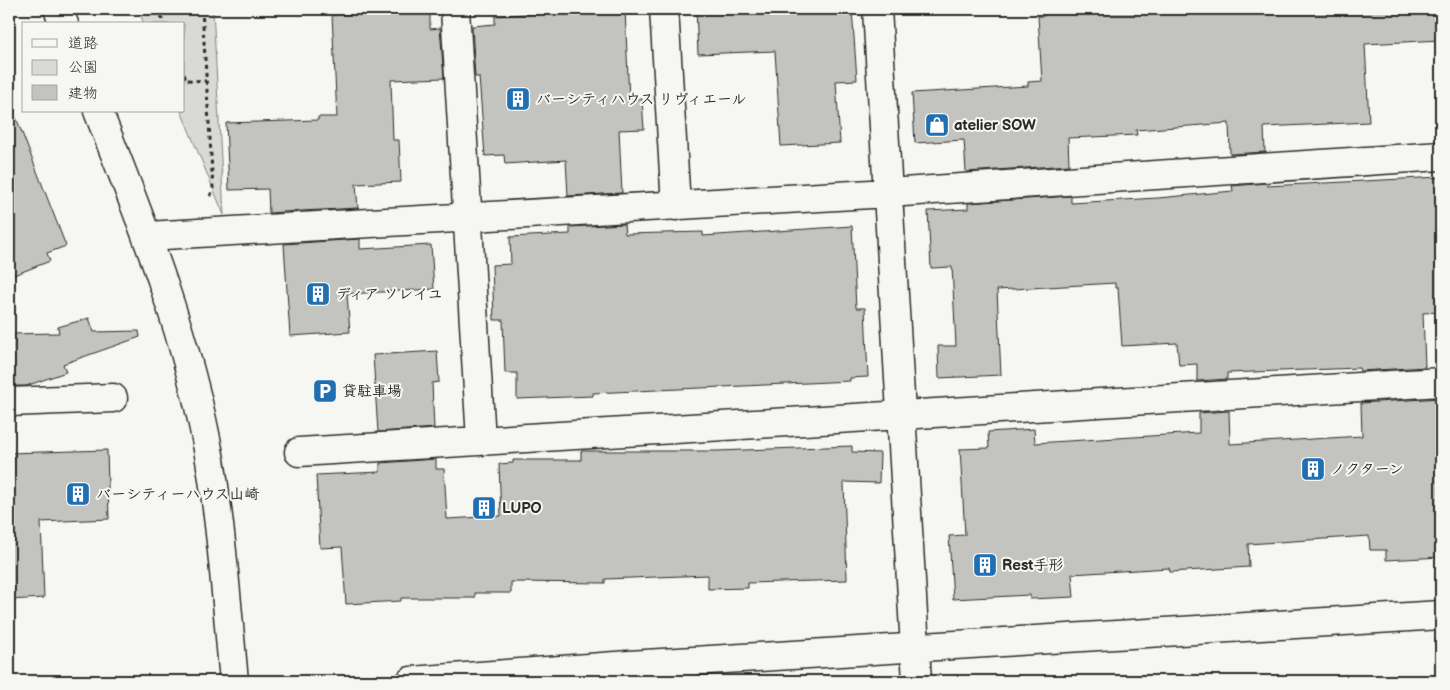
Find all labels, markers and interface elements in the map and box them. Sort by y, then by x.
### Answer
legend [22,22,185,112]
text: 道路 [68,34,98,53]
text: 公園 [68,58,98,77]
text: 建物 [68,84,98,103]
building icon: バーシティハウス リヴィエール [505,86,531,112]
place label: バーシティハウス リヴィエール [536,90,746,109]
shop icon: atelier SOW [924,112,950,138]
place label: atelier SOW [954,116,1036,135]
building icon: ディア ソレイユ [305,281,331,307]
place label: ディア ソレイユ [336,285,443,304]
parking icon: 貸駐車場 [312,378,338,404]
place label: 貸駐車場 [342,382,402,401]
building icon: ノクターン [1300,456,1326,482]
place label: ノクターン [1330,460,1404,479]
building icon: バーシティーハウス山崎 [65,481,91,507]
place label: バーシティーハウス山崎 [96,485,260,504]
building icon: LUPO [471,495,497,521]
place label: LUPO [502,499,542,518]
building icon: Rest手形 [972,552,998,578]
place label: Rest手形 [1002,556,1063,575]

